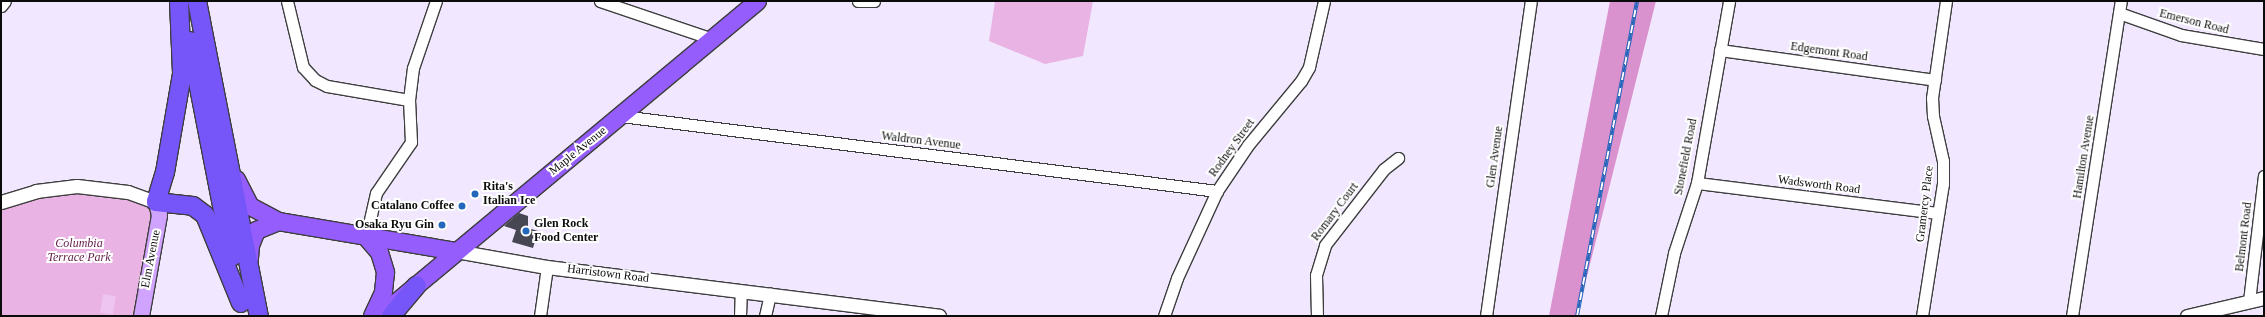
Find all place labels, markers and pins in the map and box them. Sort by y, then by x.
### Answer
place label: Rita's Italian Ice [483,180,535,208]
marker: Rita's Italian Ice [470,189,480,199]
place label: Catalano Coffee [371,199,454,213]
marker: Catalano Coffee [457,201,467,211]
place label: Glen Rock Food Center [534,217,598,245]
place label: Osaka Ryu Gin [355,218,434,232]
marker: Osaka Ryu Gin [437,220,447,230]
marker: Glen Rock Food Center [521,226,531,236]

